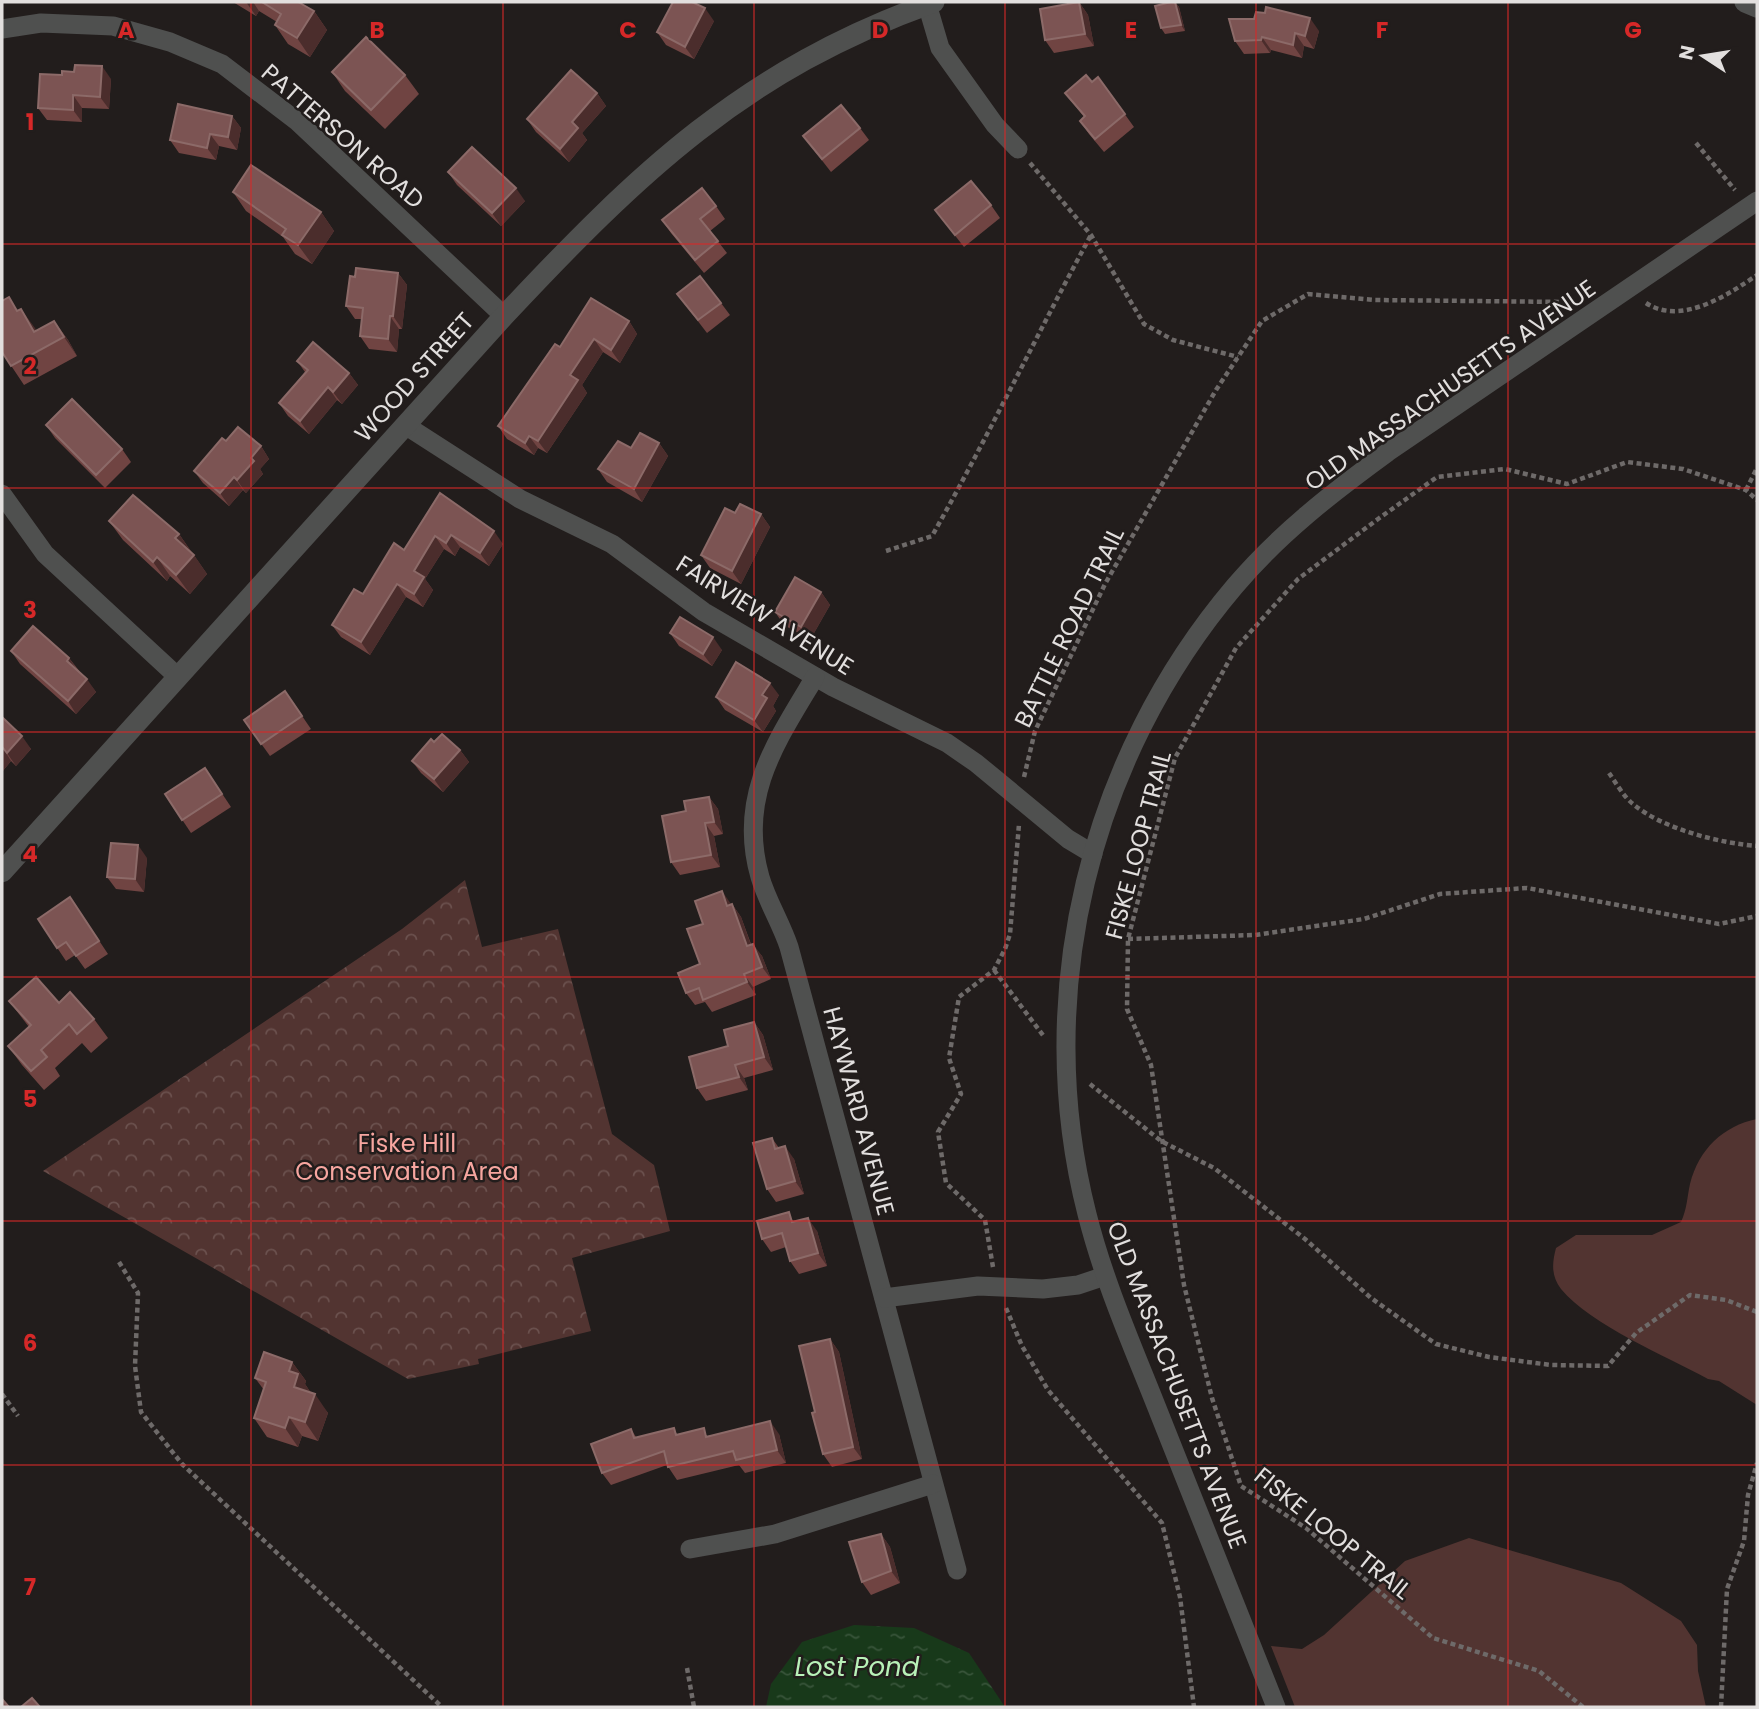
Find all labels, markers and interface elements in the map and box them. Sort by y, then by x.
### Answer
text: A [118,14,135,46]
text: B [369,14,385,46]
text: C [619,14,637,46]
text: D [872,14,888,46]
text: E [1125,14,1137,46]
text: F [1376,14,1388,46]
text: G [1624,14,1642,46]
north arrow [1668,21,1738,91]
text: N [1672,43,1702,62]
street label: PATTERSON ROAD [255,56,431,216]
text: 1 [26,106,34,138]
street label: OLD MASSACHUSETTS AVENUE [1298,272,1602,498]
street label: WOOD STREET [347,305,481,449]
text: 2 [23,350,37,382]
street label: BATTLE ROAD TRAIL [1006,521,1132,733]
street label: FAIRVIEW AVENUE [670,547,860,683]
text: 3 [23,594,37,626]
street label: FISKE LOOP TRAIL [1097,747,1179,943]
text: 4 [22,838,38,870]
street label: HAYWARD AVENUE [815,1003,903,1219]
text: 5 [23,1083,37,1115]
park label: Fiske Hill Conservation Area [295,1127,519,1188]
street label: OLD MASSACHUSETTS AVENUE [1099,1217,1255,1553]
text: 6 [23,1327,37,1359]
street label: FISKE LOOP TRAIL [1247,1459,1419,1607]
text: 7 [24,1571,36,1603]
water label: Lost Pond [795,1649,920,1685]

